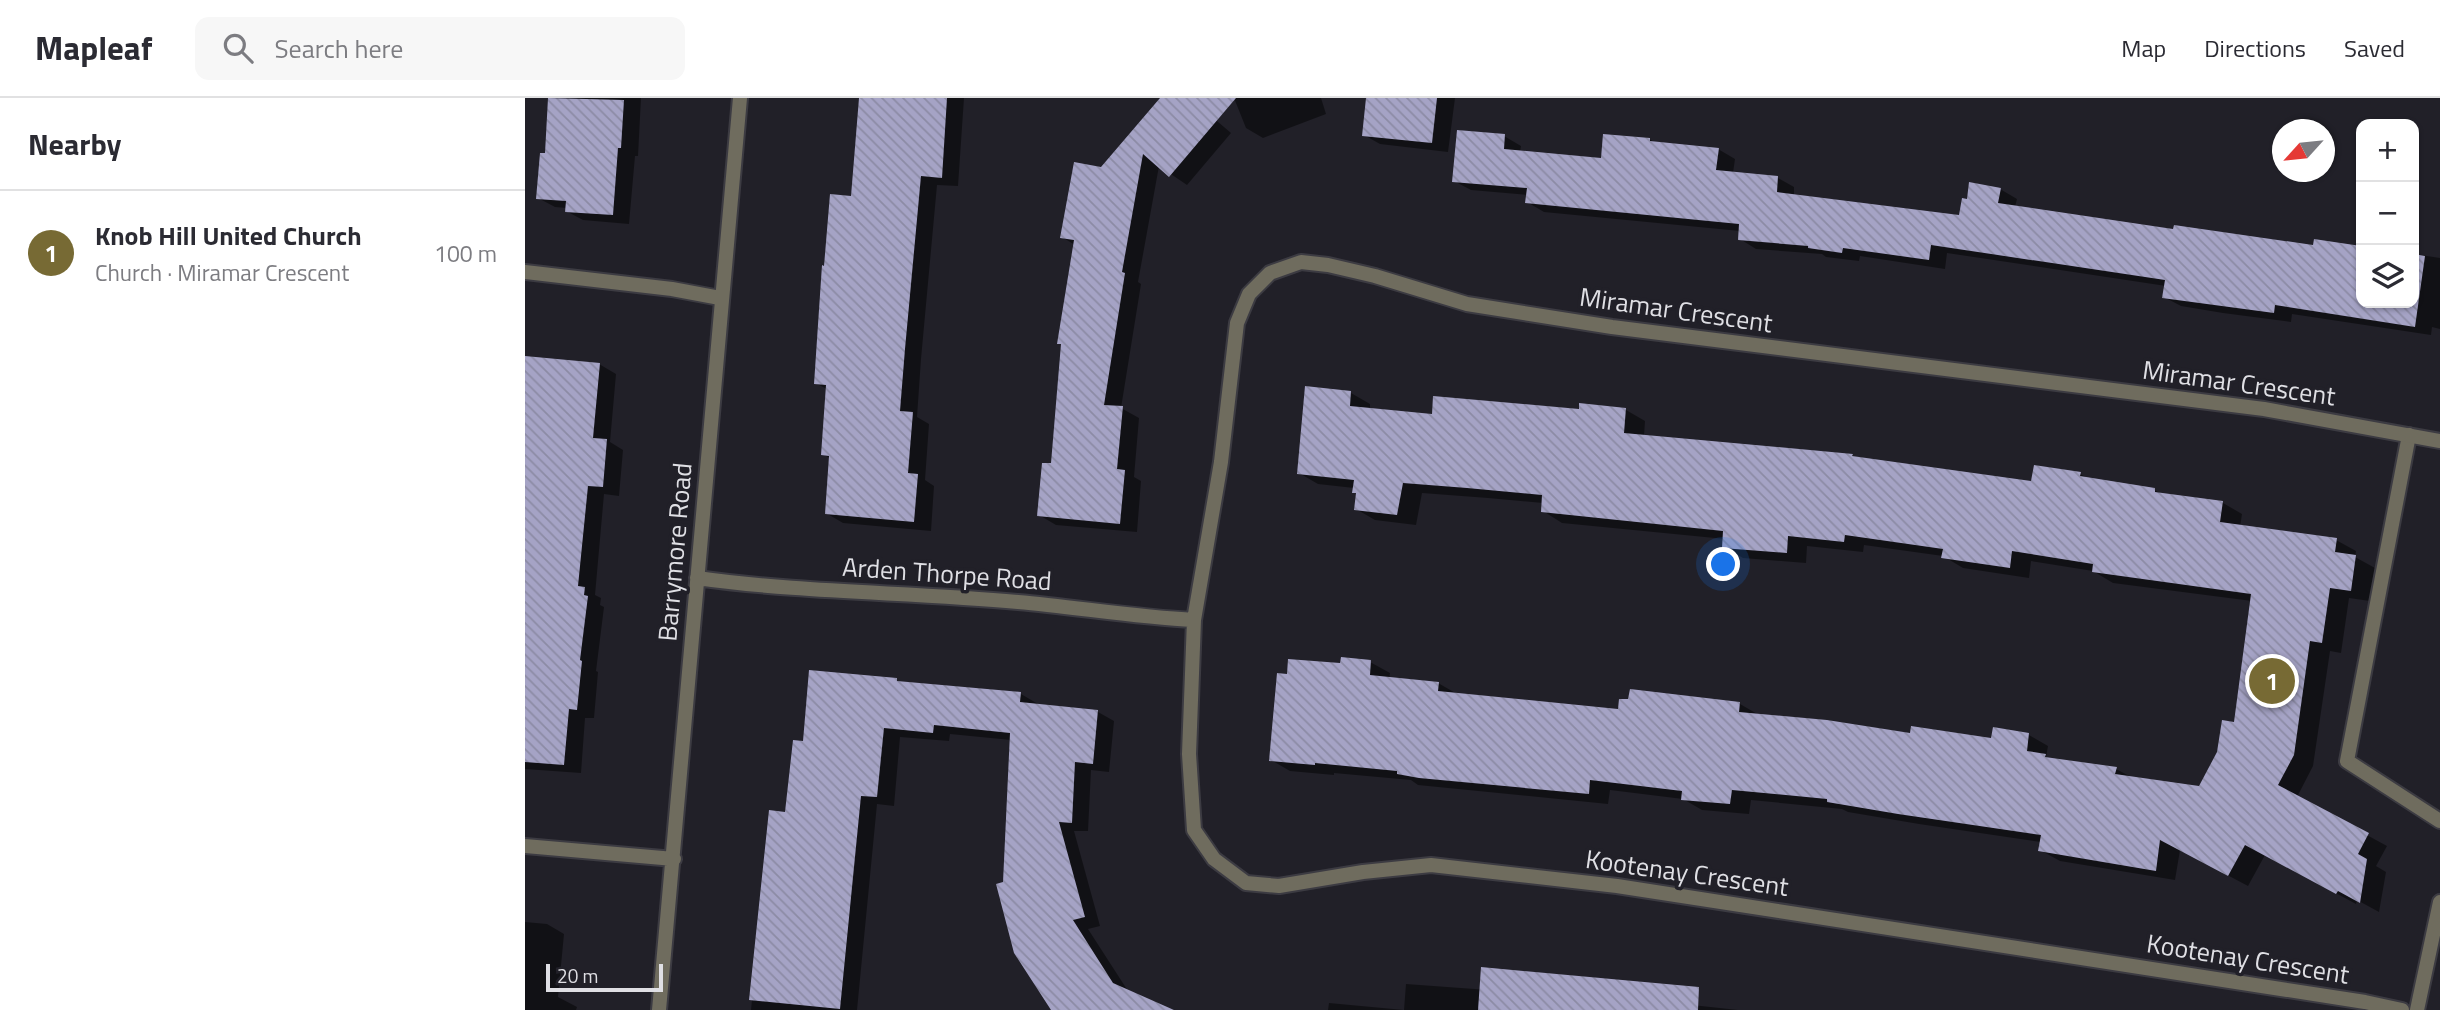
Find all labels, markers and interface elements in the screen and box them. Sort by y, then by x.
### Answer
search box [195,17,685,80]
text: Mapleaf [35,23,153,73]
icon: search [219,29,257,67]
text: Search here [275,29,403,68]
text: Map [2121,30,2166,66]
text: Directions [2204,30,2306,66]
text: Saved [2344,30,2405,66]
north arrow [2272,119,2335,182]
map controls [2356,119,2419,308]
button: + [2356,119,2419,182]
text: Nearby [28,121,121,167]
button: − [2356,182,2419,245]
text: Knob Hill United Church [95,216,362,255]
text: 1 [45,236,57,271]
text: 100 m [434,236,497,271]
button: layers [2356,245,2419,308]
text: Church · Miramar Crescent [95,255,349,290]
street label: Miramar Crescent [1577,277,1775,342]
street label: Miramar Crescent [2140,350,2338,415]
street label: Barrymore Road [647,461,702,643]
street label: Arden Thorpe Road [841,547,1053,600]
your location [1706,547,1740,581]
pin: 1 [2249,655,2295,707]
street label: Kootenay Crescent [1583,839,1791,906]
street label: Kootenay Crescent [2144,923,2352,994]
scale bar [546,961,663,993]
text: 20 m [557,961,598,990]

